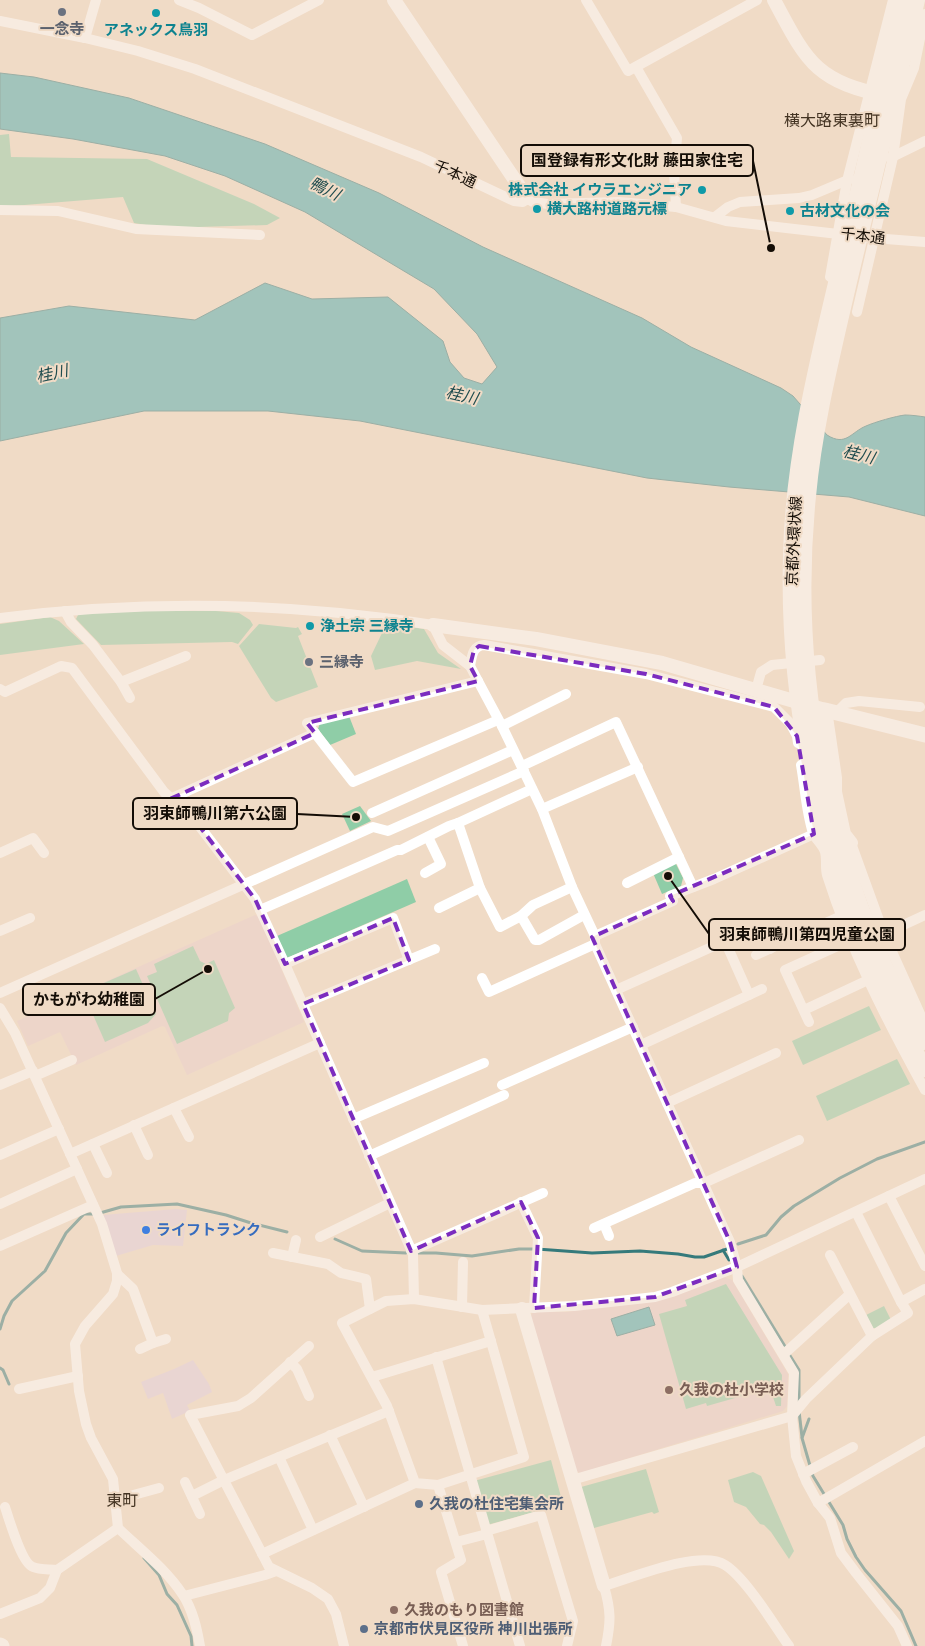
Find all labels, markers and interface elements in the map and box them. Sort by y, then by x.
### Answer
marker: 一念寺 [56,6,68,18]
marker: アネックス鳥羽 [150,7,162,19]
place label: 一念寺 [39,19,85,37]
place label: アネックス鳥羽 [104,20,208,38]
district label: 横大路東裏町 [784,110,880,129]
callout: 国登録有形文化財 藤田家住宅 [521,145,753,176]
text: 国登録有形文化財 藤田家住宅 [531,150,743,169]
street label: 千本通 [431,155,480,191]
water label: 鴨川 [307,172,346,204]
place label: 株式会社 イウラエンジニア [508,180,692,198]
marker: 株式会社 イウラエンジニア [696,184,708,196]
place label: 横大路村道路元標 [547,199,667,217]
place label: 古材文化の会 [800,201,890,219]
marker: 横大路村道路元標 [531,203,543,215]
marker: 古材文化の会 [784,205,796,217]
street label: 千本通 [840,223,887,247]
water label: 桂川 [34,359,71,385]
water label: 桂川 [444,382,482,408]
water label: 桂川 [841,440,879,467]
street label: 京都外環状線 [782,496,804,586]
place label: 浄土宗 三縁寺 [320,616,414,634]
marker: 浄土宗 三縁寺 [304,620,316,632]
place label: 三縁寺 [319,652,364,670]
marker: 三縁寺 [303,656,315,668]
callout: 羽束師鴨川第六公園 [133,798,297,829]
text: 羽束師鴨川第六公園 [143,803,287,822]
callout: 羽束師鴨川第四児童公園 [709,919,905,950]
text: 羽束師鴨川第四児童公園 [719,924,895,943]
callout: かもがわ幼稚園 [23,984,155,1015]
text: かもがわ幼稚園 [33,989,145,1008]
place label: ライフトランク [156,1220,261,1238]
marker: ライフトランク [140,1224,152,1236]
place label: 久我の杜小学校 [679,1380,784,1398]
marker: 久我の杜小学校 [663,1384,675,1396]
district label: 東町 [106,1490,138,1509]
place label: 久我の杜住宅集会所 [429,1494,564,1512]
marker: 久我の杜住宅集会所 [413,1498,425,1510]
place label: 久我のもり図書館 [404,1600,524,1618]
marker: 久我のもり図書館 [388,1604,400,1616]
place label: 京都市伏見区役所 神川出張所 [374,1619,573,1637]
marker: 京都市伏見区役所 神川出張所 [358,1623,370,1635]

